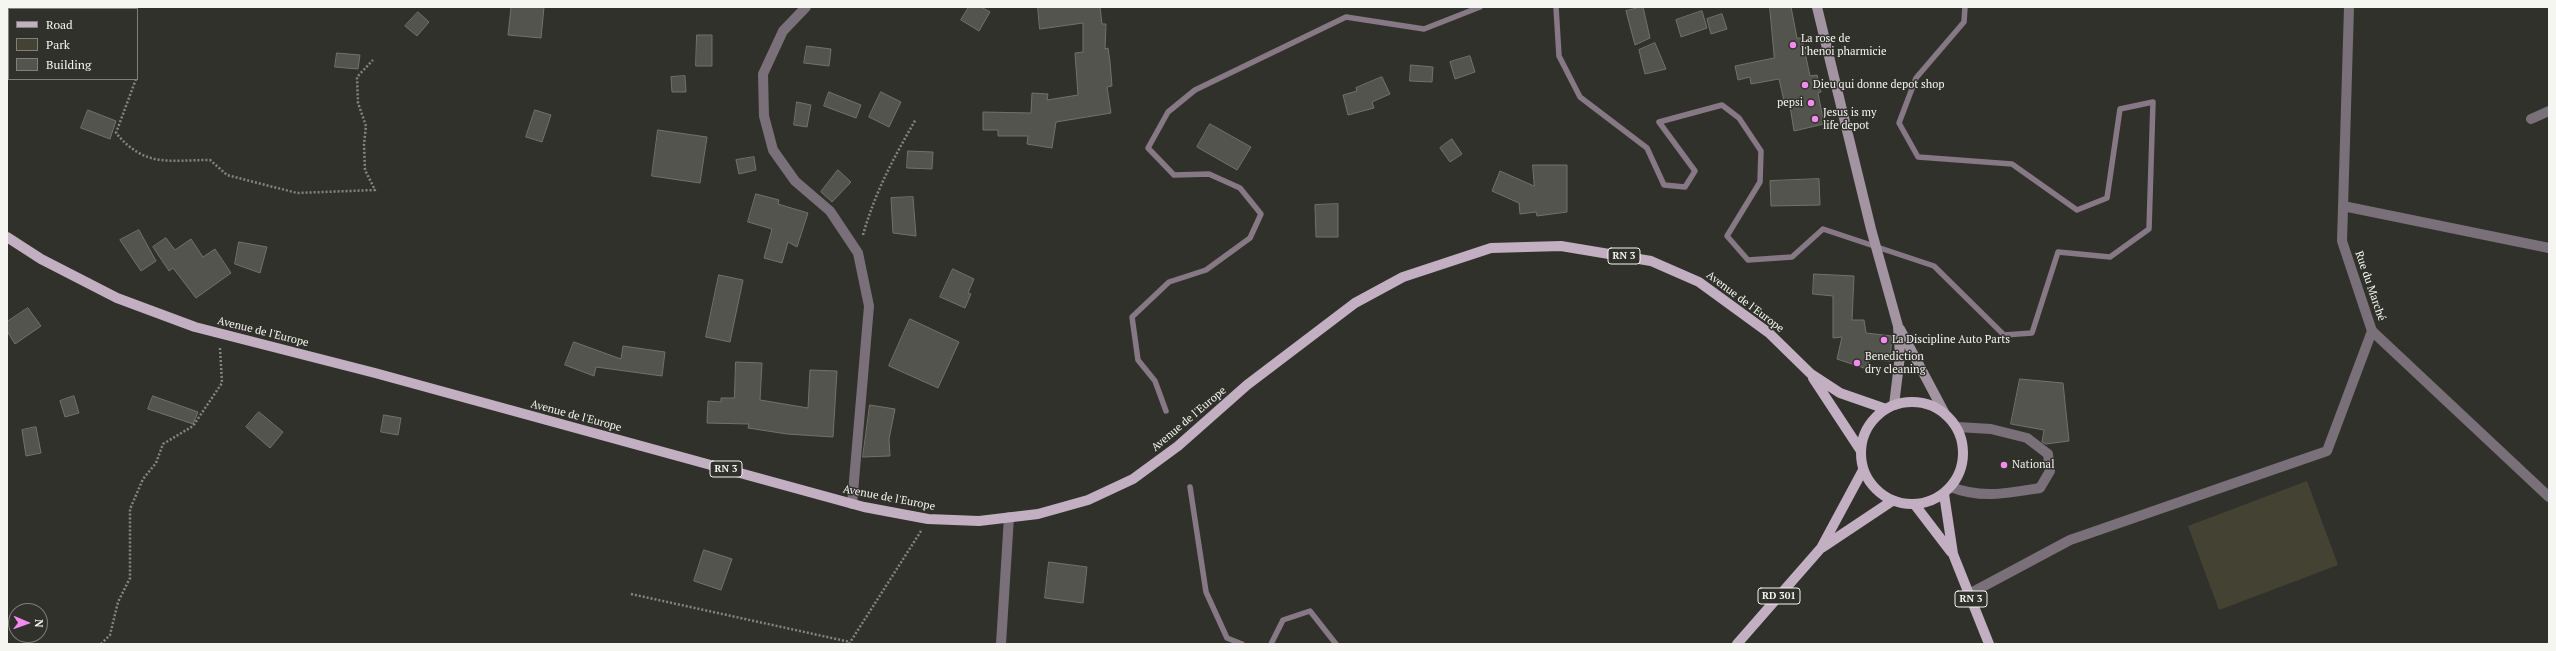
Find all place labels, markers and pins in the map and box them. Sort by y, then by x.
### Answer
place label: La rose de l'henoi pharmicie [1801,32,1887,58]
marker: La rose de l'henoi pharmicie [1788,40,1798,50]
place label: Dieu qui donne depot shop [1813,78,1945,92]
marker: Dieu qui donne depot shop [1800,80,1810,90]
place label: pepsi [1777,96,1803,110]
marker: pepsi [1806,98,1816,108]
place label: Jesus is my life depot [1823,106,1877,132]
marker: Jesus is my life depot [1810,114,1820,124]
place label: La Discipline Auto Parts [1892,333,2010,347]
marker: La Discipline Auto Parts [1879,335,1889,345]
place label: Benediction dry cleaning [1865,350,1925,376]
marker: Benediction dry cleaning [1852,358,1862,368]
place label: National [2012,458,2054,472]
marker: National [1999,460,2009,470]

